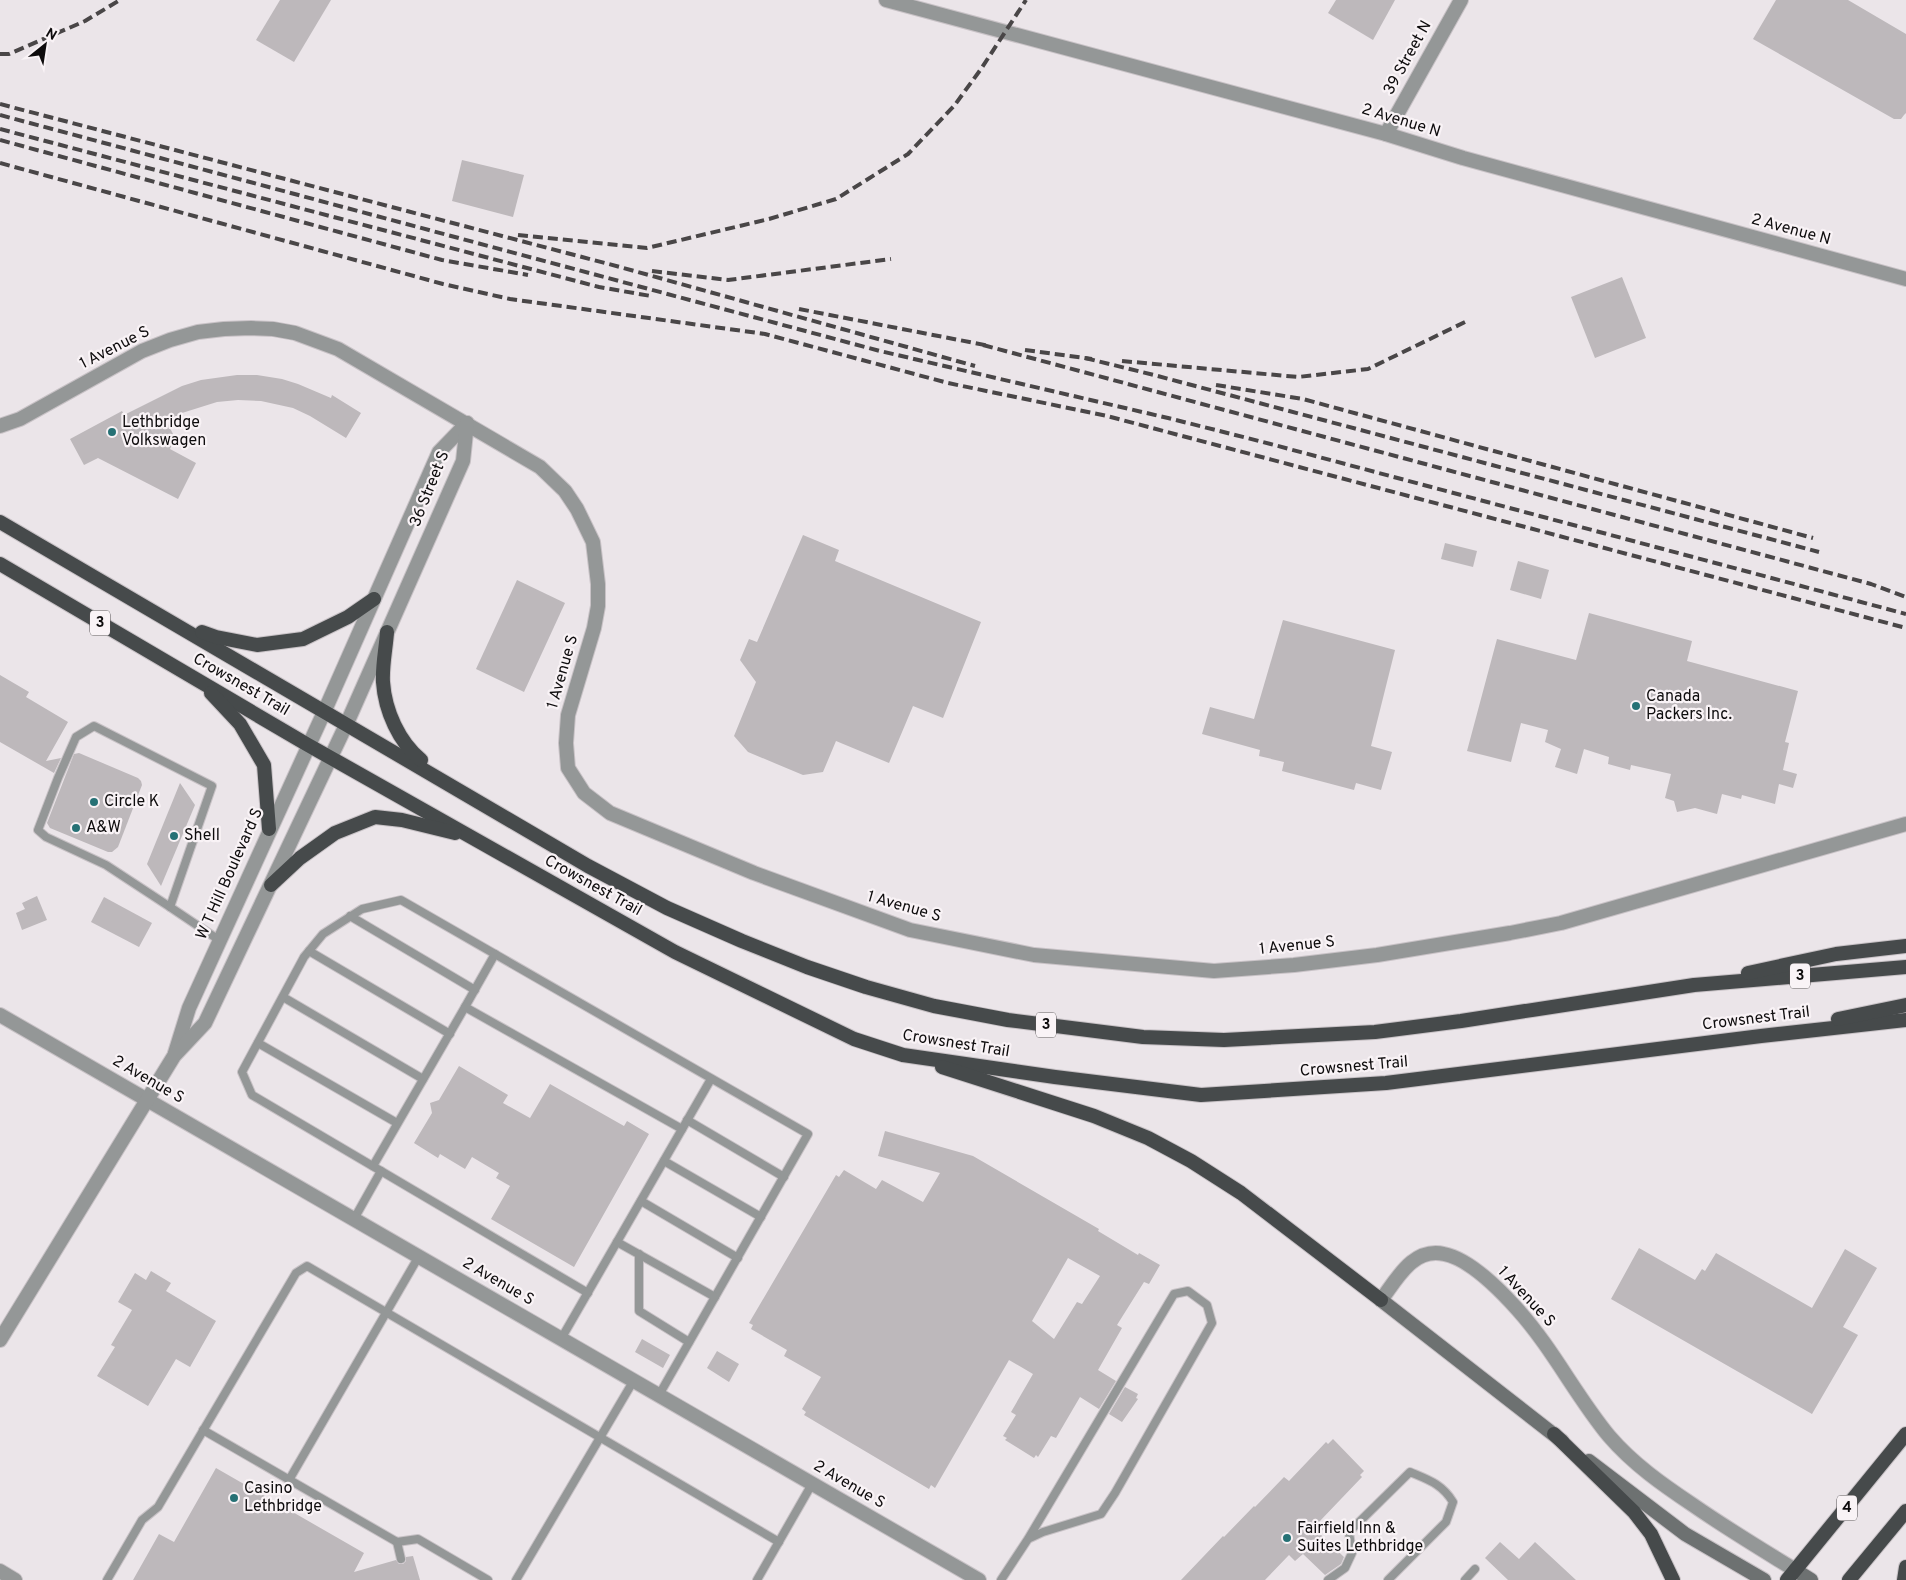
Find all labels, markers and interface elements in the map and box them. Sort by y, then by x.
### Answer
street label: 39 Street N [1379,17,1437,99]
north arrow [20,20,70,70]
text: N [42,25,59,45]
street label: 2 Avenue N [1359,100,1443,142]
street label: 2 Avenue N [1749,210,1833,250]
street label: 1 Avenue S [77,322,153,374]
place label: Lethbridge Volkswagen [122,413,206,451]
marker: Lethbridge Volkswagen [106,426,118,438]
street label: 36 Street S [406,448,454,530]
road number: 3 [90,610,110,636]
street label: 1 Avenue S [543,633,583,711]
street label: Crowsnest Trail [189,649,293,721]
place label: Canada Packers Inc. [1646,687,1732,725]
marker: Canada Packers Inc. [1630,700,1642,712]
place label: Circle K [104,792,159,812]
marker: Circle K [88,796,100,808]
street label: W T Hill Boulevard S [192,805,268,943]
place label: A&W [86,818,121,838]
marker: A&W [70,822,82,834]
place label: Shell [184,826,220,846]
marker: Shell [168,830,180,842]
street label: Crowsnest Trail [541,851,645,921]
street label: 1 Avenue S [865,887,943,927]
street label: 1 Avenue S [1258,932,1336,960]
road number: 3 [1790,964,1810,988]
street label: Crowsnest Trail [1701,1002,1811,1036]
road number: 3 [1036,1012,1056,1038]
street label: Crowsnest Trail [901,1026,1011,1062]
street label: 2 Avenue S [108,1051,188,1109]
street label: Crowsnest Trail [1299,1052,1409,1082]
street label: 2 Avenue S [458,1253,538,1311]
street label: 1 Avenue S [1493,1262,1559,1332]
street label: 2 Avenue S [809,1456,889,1514]
place label: Casino Lethbridge [244,1479,322,1517]
marker: Casino Lethbridge [228,1492,240,1504]
road number: 4 [1837,1496,1857,1520]
place label: Fairfield Inn & Suites Lethbridge [1297,1519,1423,1557]
marker: Fairfield Inn & Suites Lethbridge [1281,1532,1293,1544]

